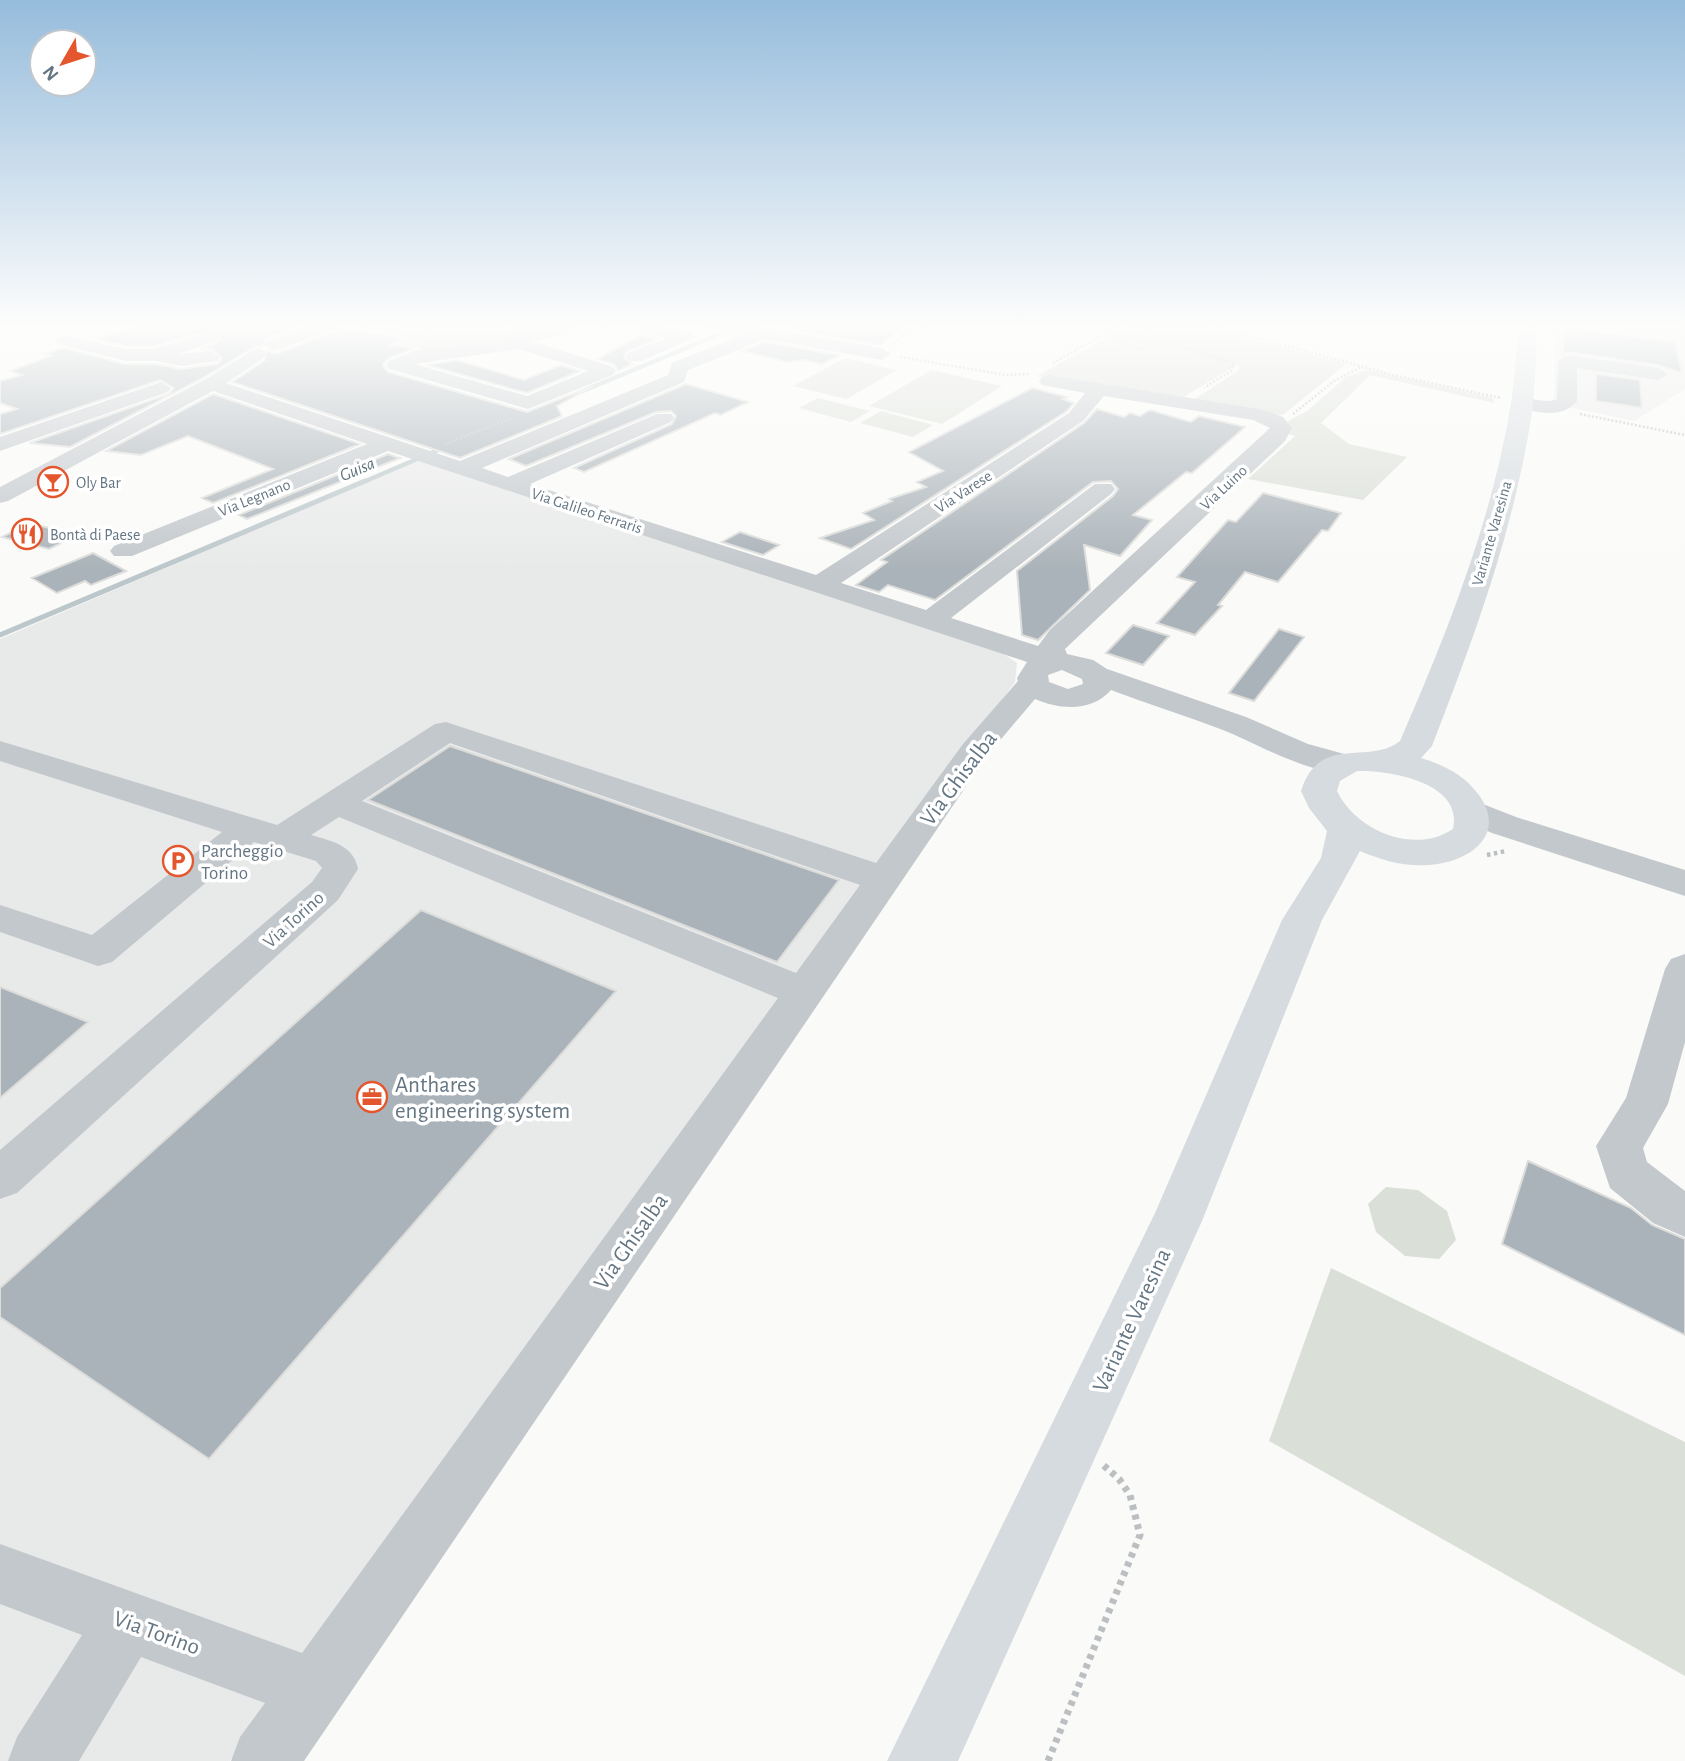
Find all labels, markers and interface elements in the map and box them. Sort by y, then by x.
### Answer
north arrow [28,28,98,98]
text: N [39,62,62,84]
water label: Guisa [337,455,378,485]
street label: Via Luino [1197,462,1250,513]
bar icon: Oly Bar [36,465,70,499]
street label: Via Varese [932,468,995,516]
place label: Oly Bar [76,475,121,492]
street label: Via Legnano [216,476,293,520]
street label: Variante Varesina [1469,479,1515,587]
street label: Via Galileo Ferraris [529,485,644,536]
restaurant icon: Bontà di Paese [10,517,44,551]
place label: Bontà di Paese [50,527,140,543]
street label: Via Ghisalba [917,728,1002,830]
place label: Parcheggio Torino [201,842,283,883]
parking icon: Parcheggio Torino [161,844,195,878]
street label: Via Torino [260,888,328,952]
place label: Anthares engineering system [395,1074,570,1123]
office icon: Anthares engineering system [355,1080,389,1114]
street label: Via Ghisalba [590,1190,673,1294]
street label: Variante Varesina [1089,1245,1176,1396]
street label: Via Torino [110,1607,203,1660]

